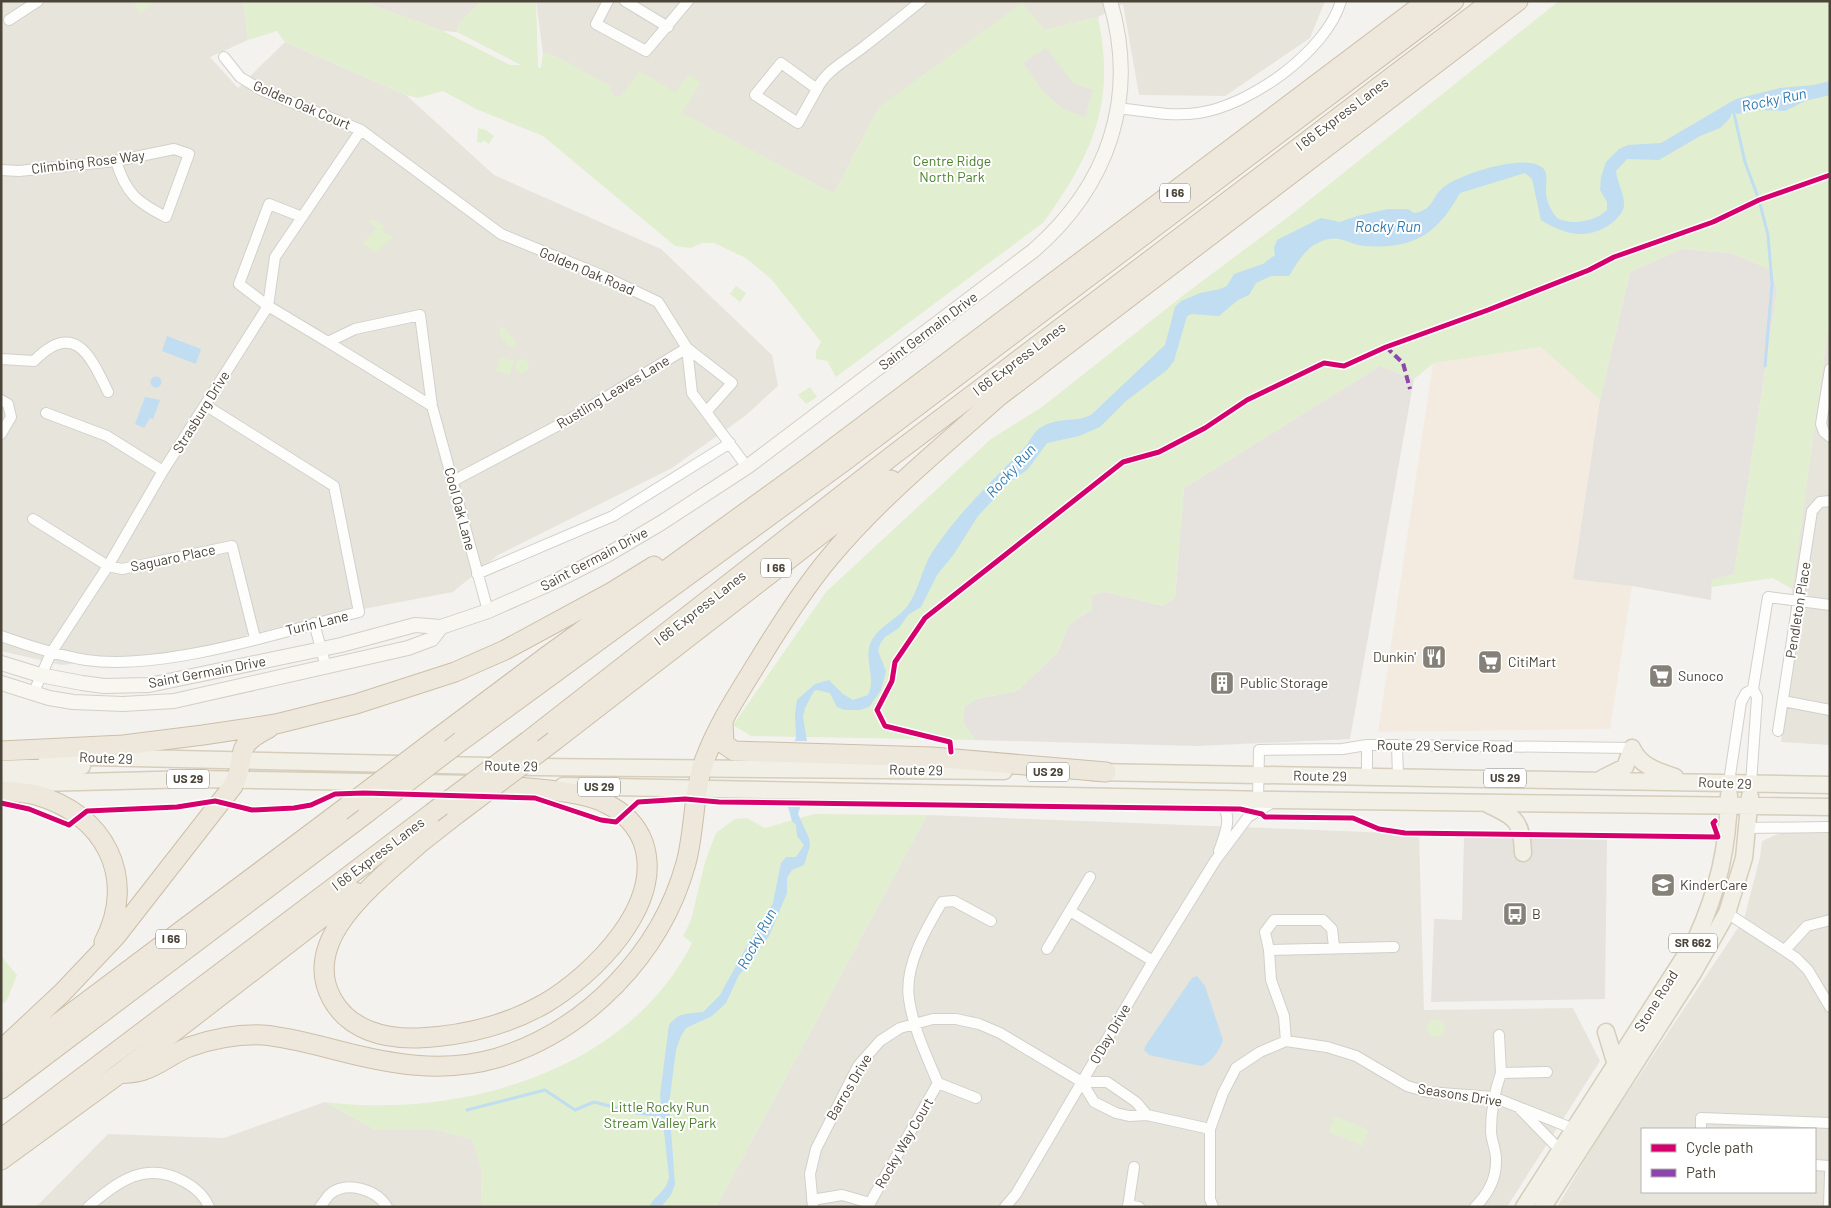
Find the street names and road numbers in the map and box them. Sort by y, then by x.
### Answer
street label: I 66 Express Lanes [1292,73,1392,154]
street label: Golden Oak Court [251,76,354,133]
street label: Climbing Rose Way [30,146,146,177]
road number: I 66 [1160,184,1190,202]
street label: Golden Oak Road [537,243,637,298]
street label: Saint Germain Drive [875,288,980,373]
street label: I 66 Express Lanes [969,318,1069,399]
street label: Rustling Leaves Lane [553,351,672,432]
street label: Strasburg Drive [169,367,233,456]
street label: Cool Oak Lane [441,465,480,552]
street label: Saint Germain Drive [537,523,650,594]
street label: Saguaro Place [129,540,217,575]
road number: I 66 [761,558,791,578]
street label: Pendleton Place [1781,560,1814,659]
street label: I 66 Express Lanes [650,566,749,649]
street label: Turin Lane [284,607,350,638]
street label: Saint Germain Drive [147,652,267,691]
street label: Route 29 Service Road [1377,736,1513,755]
street label: Route 29 [79,748,133,767]
street label: Route 29 [484,757,538,774]
street label: Route 29 [889,761,943,778]
road number: US 29 [1027,762,1069,782]
street label: Route 29 [1293,767,1347,784]
road number: US 29 [1484,768,1526,788]
road number: US 29 [167,770,209,789]
street label: Route 29 [1698,773,1752,792]
road number: US 29 [578,778,620,796]
street label: I 66 Express Lanes [328,813,428,894]
road number: I 66 [156,930,186,949]
road number: SR 662 [1669,934,1717,952]
street label: Stone Road [1630,967,1681,1035]
street label: O'Day Drive [1086,1001,1134,1067]
street label: Barros Drive [822,1051,875,1123]
street label: Seasons Drive [1417,1079,1504,1110]
street label: Rocky Way Court [871,1094,936,1191]

